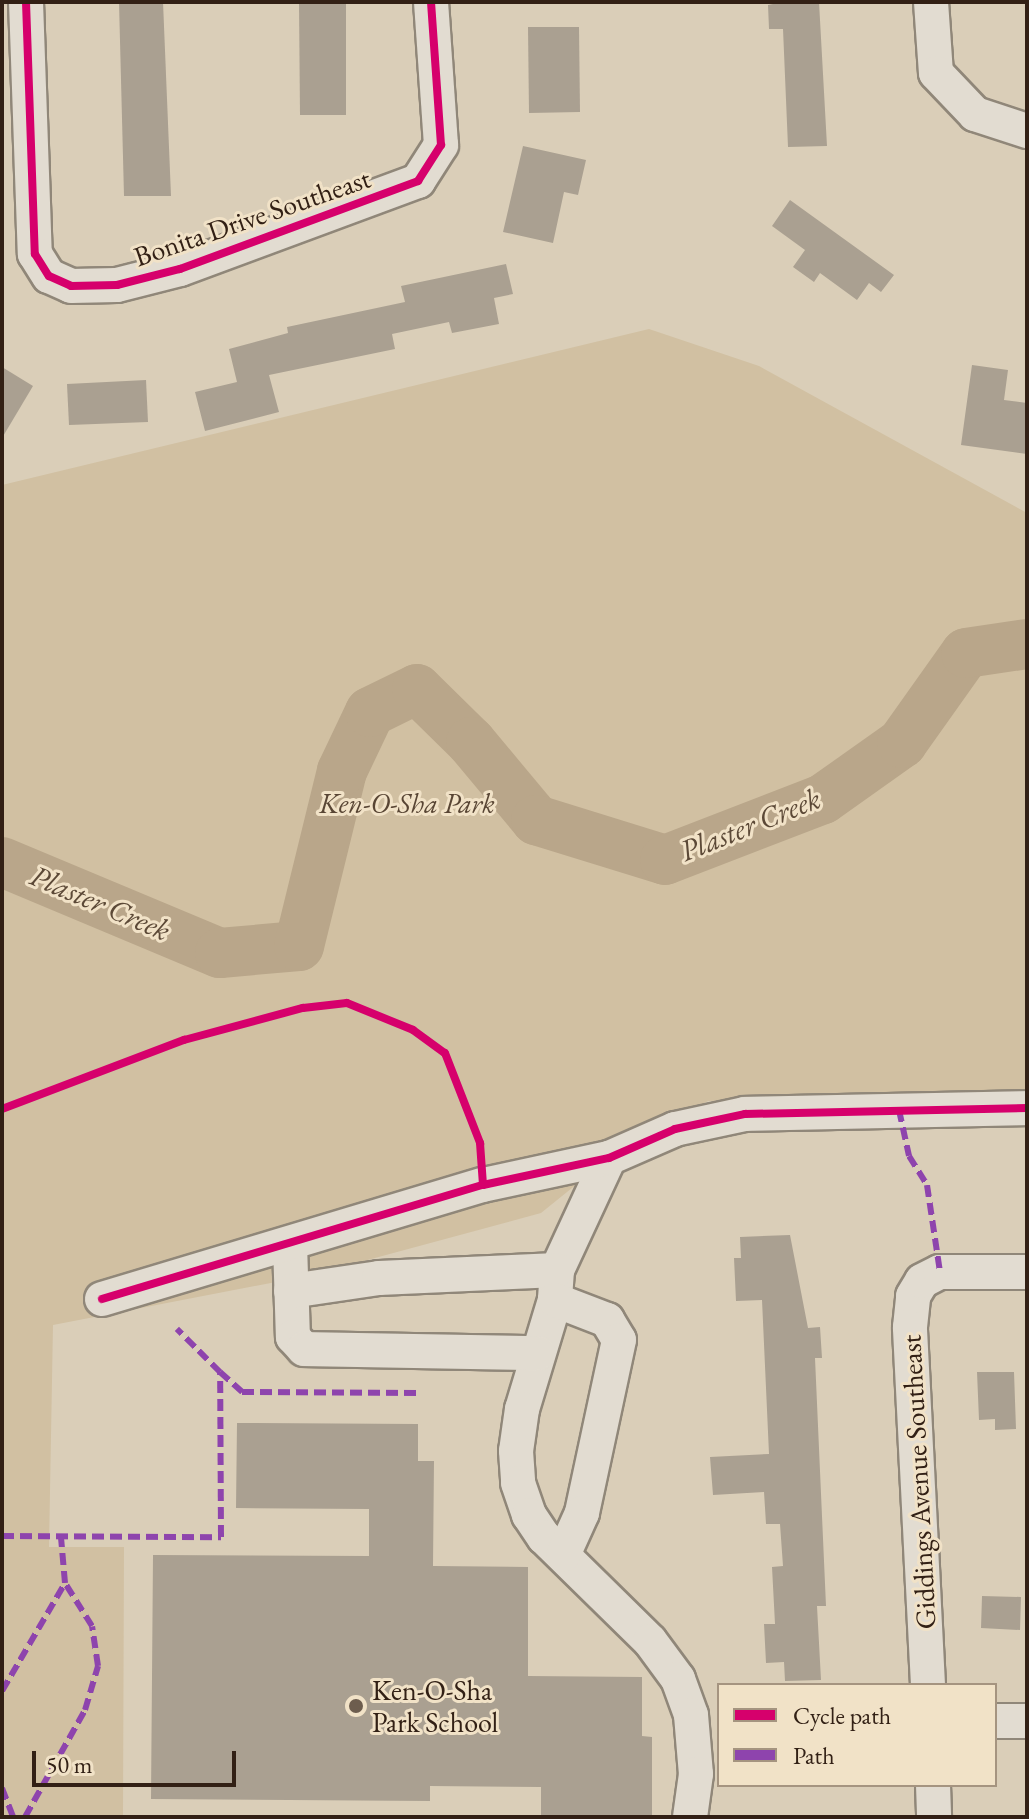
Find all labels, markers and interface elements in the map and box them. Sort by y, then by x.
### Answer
street label: Bonita Drive Southeast [129,161,375,273]
water label: Plaster Creek [674,780,826,870]
park label: Ken-O-Sha Park [319,786,495,820]
water label: Plaster Creek [25,857,175,949]
street label: Giddings Avenue Southeast [894,1334,942,1630]
place label: Ken-O-Sha Park School [372,1673,498,1739]
legend [717,1683,997,1787]
marker: Ken-O-Sha Park School [347,1697,365,1715]
text: Cycle path [793,1700,891,1731]
scale bar [36,1735,240,1785]
text: Path [793,1740,835,1771]
text: 50 m [46,1749,93,1780]

